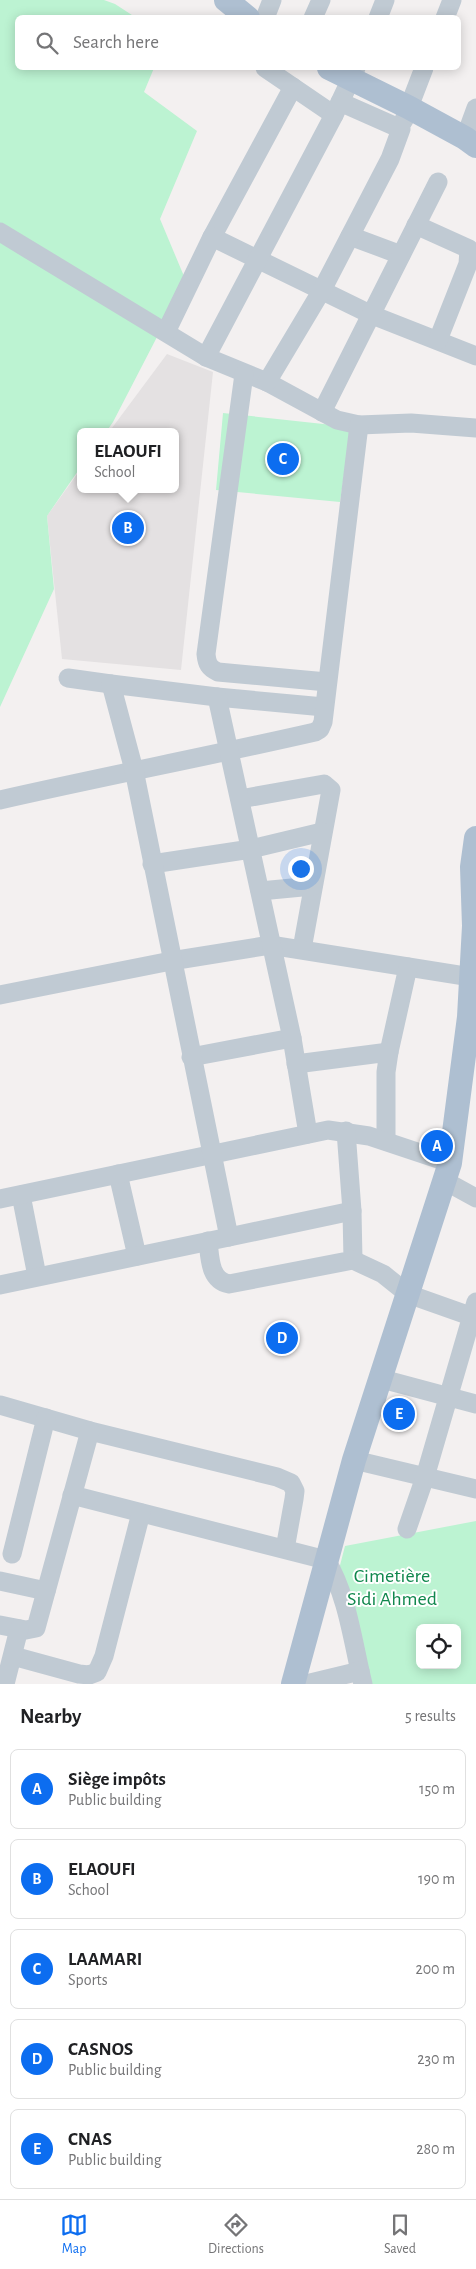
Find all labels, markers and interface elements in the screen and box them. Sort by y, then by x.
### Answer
search box [15,15,461,70]
icon: search [33,29,61,57]
text: Search here [73,33,159,52]
popup [77,428,179,493]
pin: C [267,440,299,478]
text: ELAOUFI [94,442,162,461]
text: School [94,464,136,480]
pin: B [112,509,144,547]
your location [288,856,314,882]
pin: A [421,1127,453,1165]
pin: D [266,1319,298,1357]
pin: E [383,1395,415,1433]
park label: Cimetière Sidi Ahmed [347,1566,437,1609]
map controls [416,1624,461,1669]
button: locate [416,1624,461,1669]
text: Nearby [20,1706,81,1727]
text: 5 results [405,1708,456,1724]
text: Siège impôts [68,1770,166,1789]
text: A [32,1781,42,1797]
text: 150 m [419,1781,455,1797]
text: Public building [68,1792,162,1808]
text: ELAOUFI [68,1860,136,1879]
text: B [32,1871,42,1887]
text: 190 m [418,1871,455,1887]
text: School [68,1882,109,1898]
text: LAAMARI [68,1950,142,1969]
text: C [33,1961,41,1977]
text: 200 m [415,1961,455,1977]
text: Sports [68,1972,108,1988]
text: CASNOS [68,2040,133,2059]
text: D [32,2051,42,2067]
text: 230 m [417,2051,455,2067]
text: Public building [68,2062,162,2078]
text: CNAS [68,2130,112,2149]
text: E [33,2141,41,2157]
text: 280 m [416,2141,455,2157]
text: Public building [68,2152,162,2168]
tab: Map [60,2211,88,2258]
tab: Directions [208,2211,264,2258]
tab: Saved [384,2211,416,2258]

